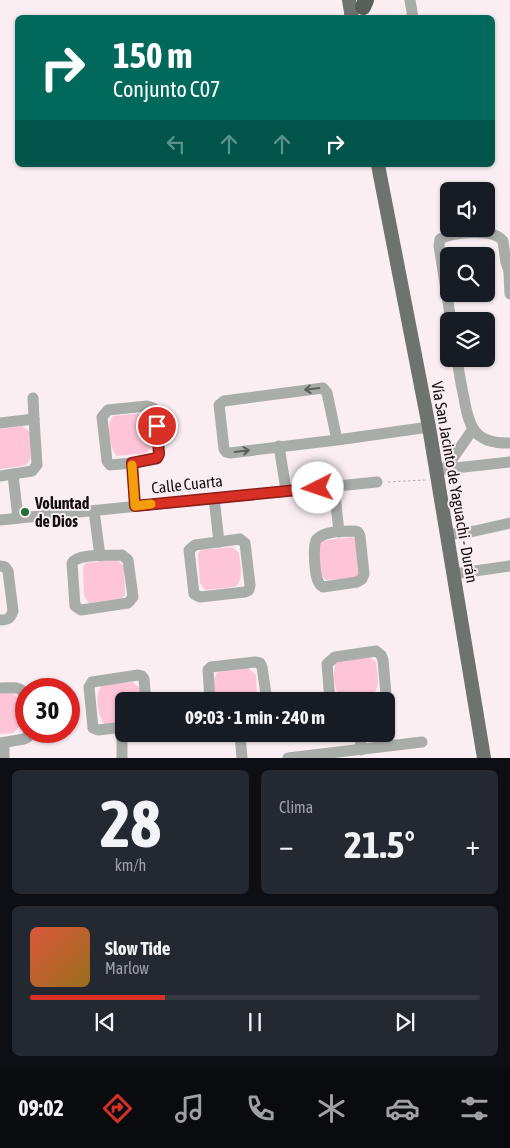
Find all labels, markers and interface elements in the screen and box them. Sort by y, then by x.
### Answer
icon: right [30,35,95,100]
text: 150 m [113,35,192,75]
text: Conjunto C07 [113,76,220,102]
icon: left [162,130,190,158]
icon: ahead [215,130,243,158]
icon: ahead [268,130,296,158]
icon: right [321,130,349,158]
map controls [440,182,495,367]
button: sound [440,182,495,237]
button: search [440,247,495,302]
button: layers [440,312,495,367]
street label: Vía San Jacinto de Yaguachi - Durán [427,380,482,584]
one-way arrow [304,384,320,394]
pin [136,405,178,447]
icon: arrive [143,412,171,440]
one-way arrow [234,446,250,456]
position arrow [291,461,343,513]
street label: Calle Cuarta [151,471,223,497]
place label: Voluntad de Dios [34,494,90,530]
marker: Voluntad de Dios [19,506,31,518]
speed limit sign: 30 [15,678,80,743]
text: 09:03 · 1 min · 240 m [185,706,325,728]
text: 28 [100,786,161,861]
text: Clima [279,798,313,816]
text: 21.5° [344,823,415,866]
text: − [279,829,294,861]
text: + [465,829,480,861]
text: km/h [115,856,146,874]
text: Slow Tide [105,937,170,959]
text: Marlow [105,959,149,977]
icon: previous [91,1008,119,1036]
icon: pause [241,1008,269,1036]
icon: next [391,1008,419,1036]
icon: directions [100,1091,135,1126]
icon: music [172,1091,207,1126]
icon: phone [243,1091,278,1126]
icon: climate [314,1091,349,1126]
icon: car [385,1091,420,1126]
icon: filters [457,1091,492,1126]
text: 09:02 [18,1095,64,1121]

